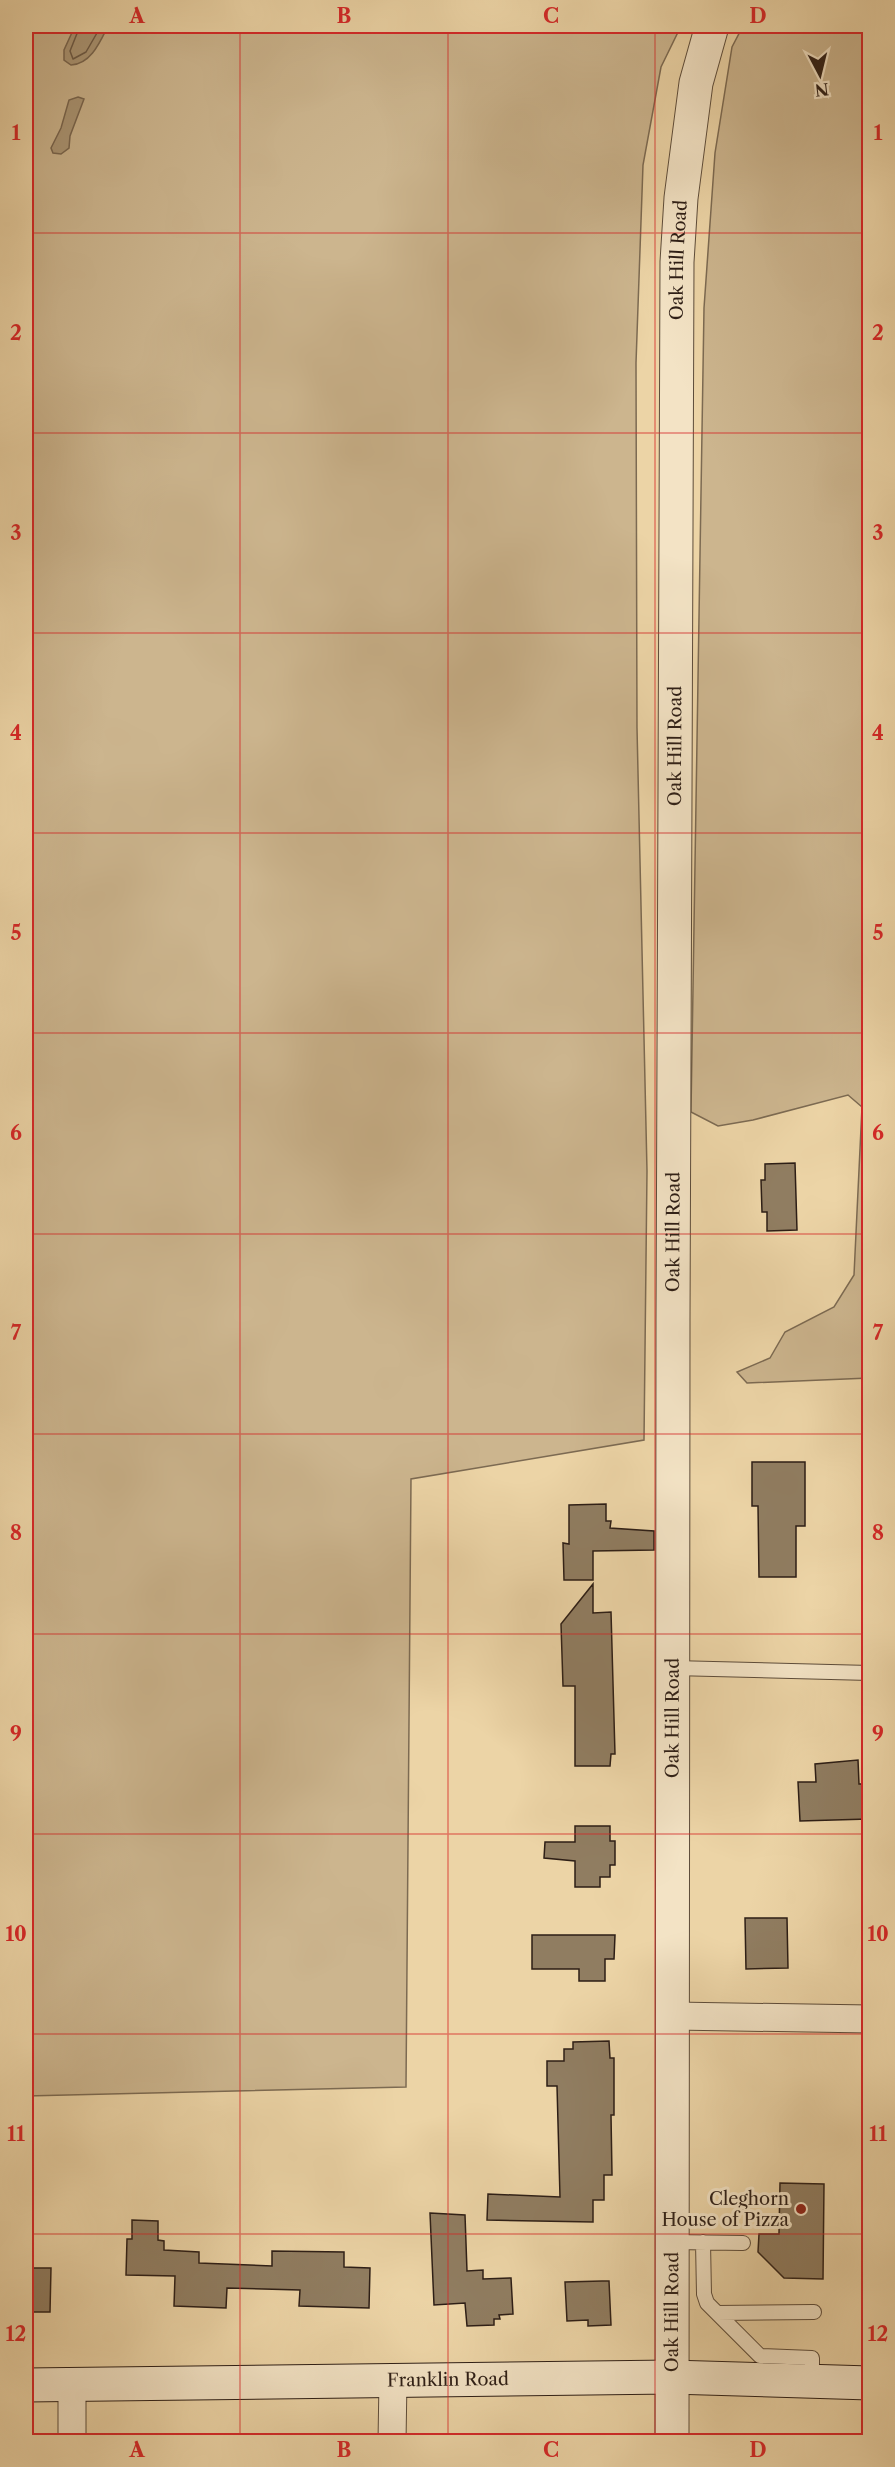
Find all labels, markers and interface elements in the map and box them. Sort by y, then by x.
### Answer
text: A [128,4,145,28]
text: B [337,4,352,28]
text: C [543,4,559,28]
text: D [749,4,767,28]
north arrow [790,45,850,105]
text: N [814,79,830,101]
text: 1 [12,121,21,145]
text: 1 [874,121,883,145]
street label: Oak Hill Road [666,199,692,320]
text: 2 [10,321,22,345]
text: 2 [872,321,884,345]
text: 3 [10,521,22,545]
text: 3 [872,521,884,545]
street label: Oak Hill Road [664,686,686,806]
text: 4 [10,721,22,745]
text: 4 [872,721,884,745]
text: 5 [10,921,22,945]
text: 5 [872,921,884,945]
text: 6 [10,1121,22,1145]
text: 6 [872,1121,884,1145]
street label: Oak Hill Road [662,1172,685,1292]
text: 7 [11,1321,22,1345]
text: 7 [873,1321,884,1345]
text: 8 [10,1521,22,1545]
text: 8 [872,1521,884,1545]
street label: Oak Hill Road [662,1658,684,1778]
text: 9 [10,1722,22,1746]
text: 9 [872,1722,884,1746]
text: 10 [5,1922,27,1946]
text: 10 [867,1922,889,1946]
text: 11 [7,2122,25,2146]
text: 11 [869,2122,887,2146]
place label: Cleghorn House of Pizza [662,2188,790,2231]
marker: Cleghorn House of Pizza [794,2202,808,2216]
street label: Oak Hill Road [661,2252,683,2372]
text: 12 [6,2322,26,2346]
text: 12 [868,2322,888,2346]
street label: Franklin Road [387,2368,509,2392]
text: A [128,2438,145,2462]
text: B [337,2438,352,2462]
text: C [543,2438,559,2462]
text: D [749,2438,767,2462]

